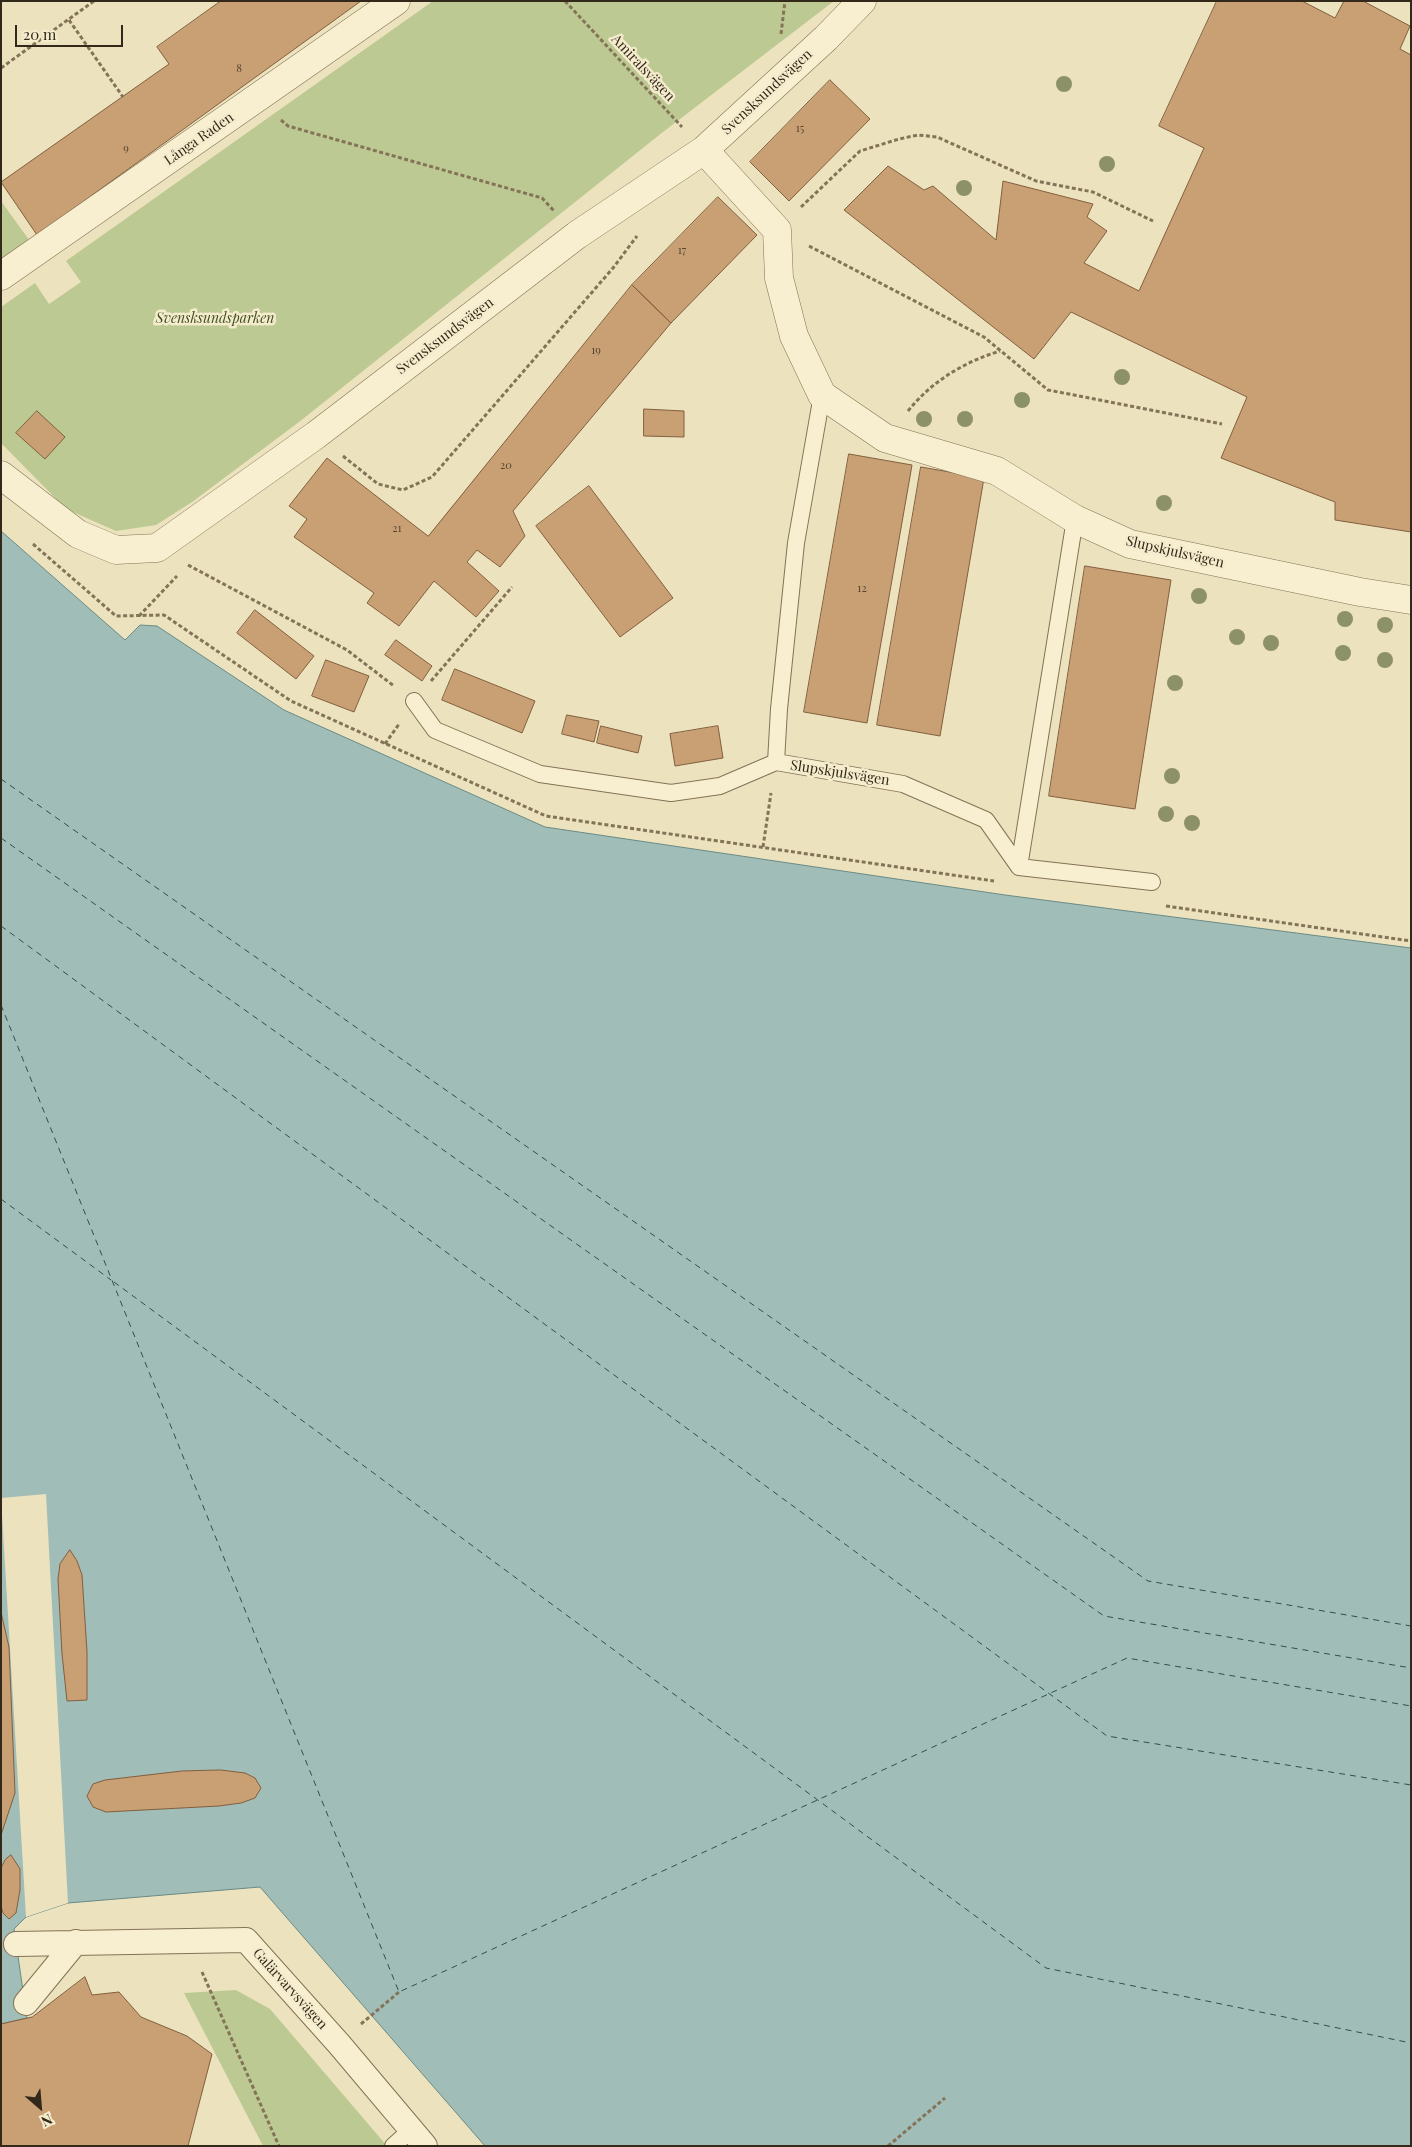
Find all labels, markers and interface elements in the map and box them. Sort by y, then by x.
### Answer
scale bar [18,15,125,47]
text: 20 m [23,24,56,44]
street label: Amiralsvägen [608,31,678,105]
street label: Svensksundsvägen [718,46,816,138]
house number: 8 [236,62,242,76]
street label: Långa Raden [161,109,237,169]
house number: 15 [796,122,804,136]
house number: 9 [123,142,129,156]
house number: 17 [678,244,686,258]
street label: Svensksundsvägen [393,294,497,378]
park label: Svensksundsparken [156,311,274,327]
house number: 19 [591,344,601,358]
house number: 20 [500,459,512,473]
house number: 21 [392,522,402,536]
street label: Slupskjulsvägen [1124,533,1226,571]
house number: 12 [857,582,867,596]
street label: Slupskjulsvägen [789,757,891,789]
street label: Galärvarvsvägen [249,1945,331,2033]
north arrow [15,2082,65,2132]
text: N [38,2110,56,2132]

